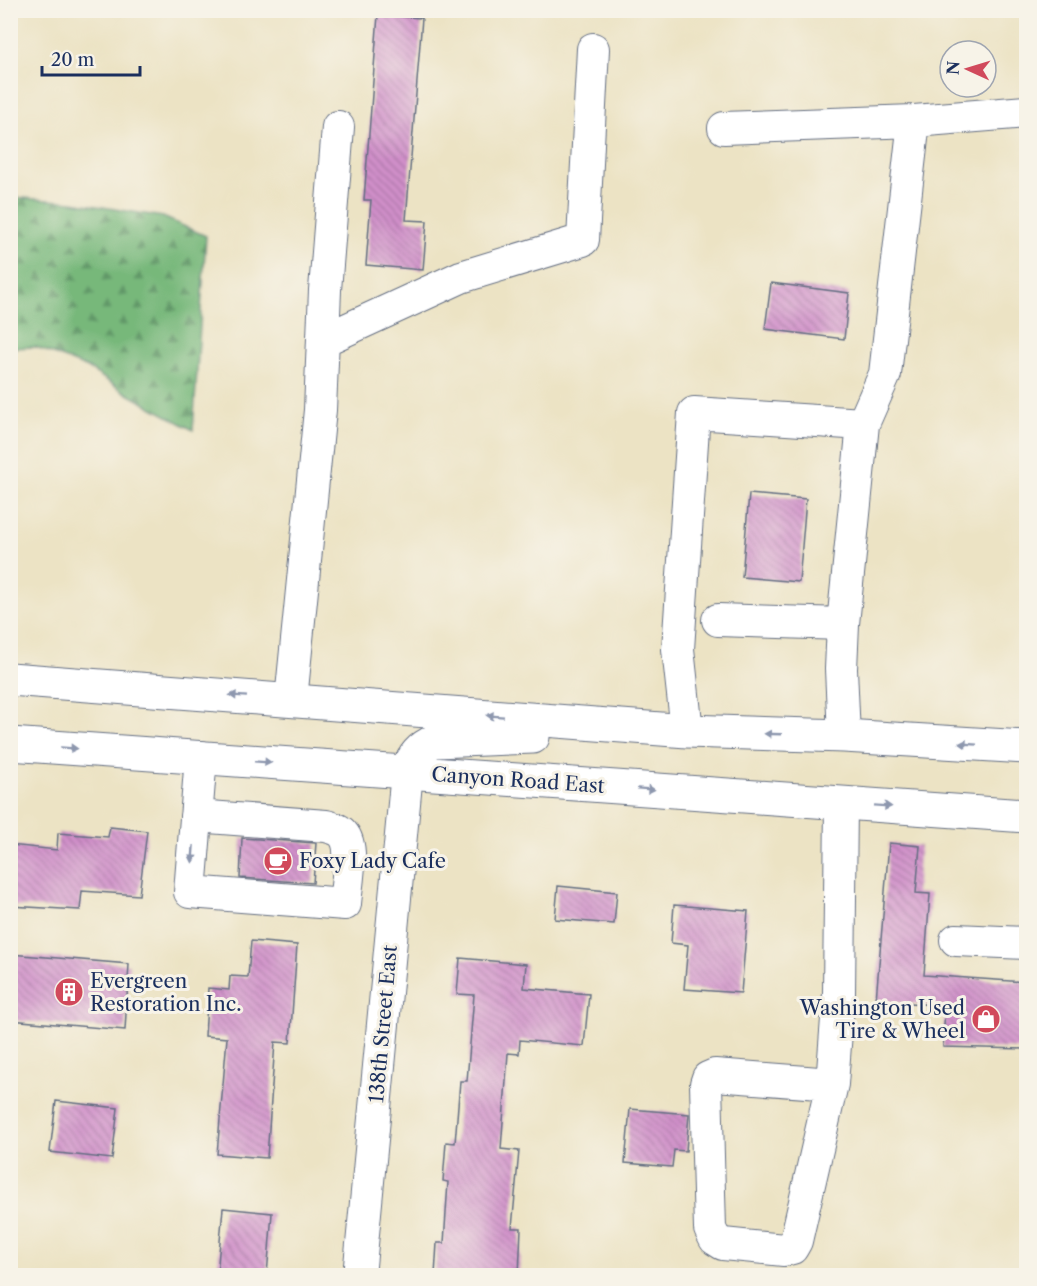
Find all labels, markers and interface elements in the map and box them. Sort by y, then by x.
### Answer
scale bar [42,39,140,77]
north arrow [938,39,998,99]
text: 20 m [51,49,95,71]
text: N [943,60,964,76]
one-way arrow [228,691,247,701]
one-way arrow [485,711,504,721]
one-way arrow [764,729,783,739]
one-way arrow [959,739,978,748]
one-way arrow [59,743,78,753]
one-way arrow [254,757,273,767]
street label: Canyon Road East [431,762,605,798]
one-way arrow [637,785,656,794]
one-way arrow [873,801,892,811]
one-way arrow [189,844,198,863]
cafe icon: Foxy Lady Cafe [262,845,294,877]
place label: Foxy Lady Cafe [299,849,446,873]
street label: 138th Street East [364,944,402,1104]
place label: Evergreen Restoration Inc. [90,969,242,1016]
building icon: Evergreen Restoration Inc. [53,976,85,1008]
place label: Washington Used Tire & Wheel [799,996,965,1043]
shop icon: Washington Used Tire & Wheel [970,1003,1002,1035]

